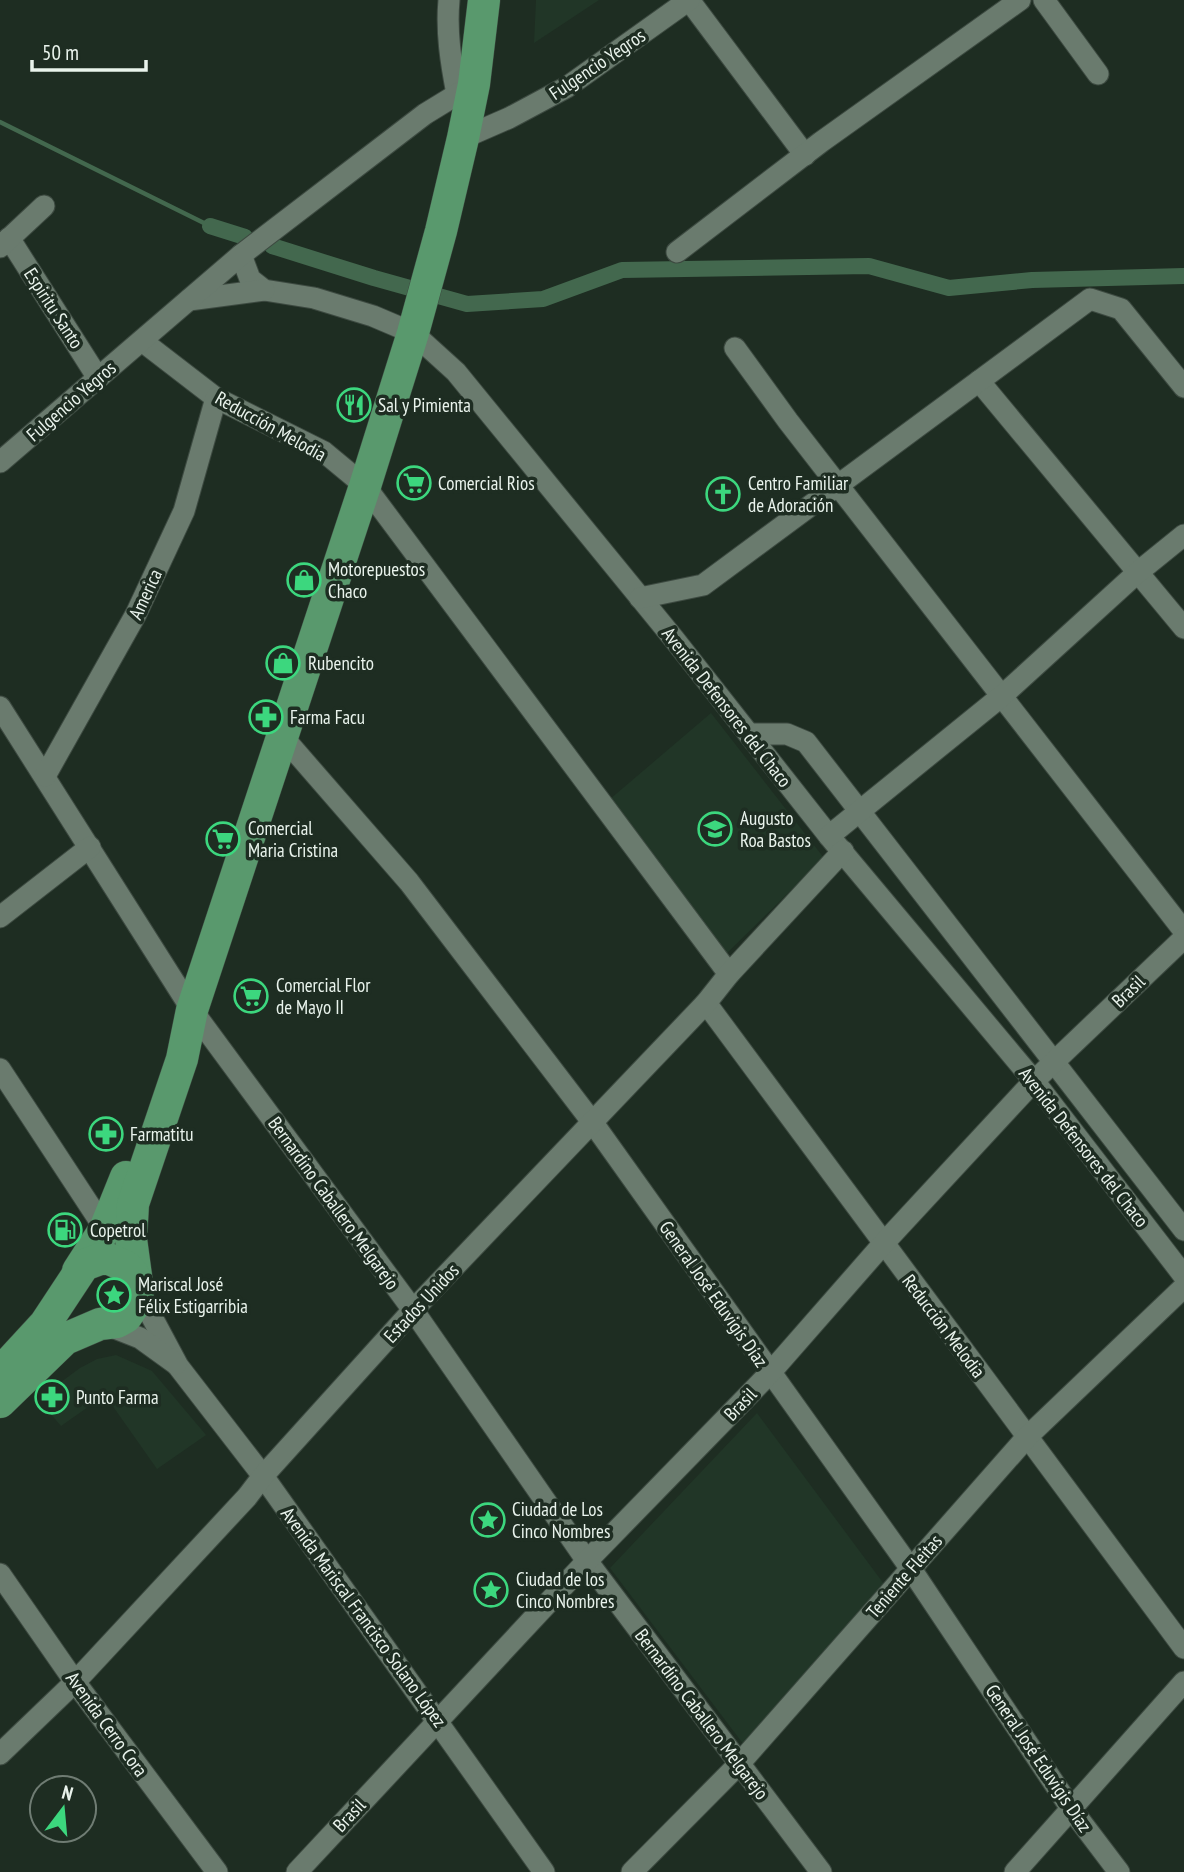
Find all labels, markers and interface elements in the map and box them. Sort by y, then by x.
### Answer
street label: Fulgencio Yegros [544,23,650,105]
scale bar [32,28,145,72]
text: 50 m [42,39,79,66]
street label: Espiritu Santo [19,263,89,353]
street label: Fulgencio Yegros [21,356,121,446]
street label: Reducción Melodia [211,386,331,466]
restaurant icon: Sal y Pimienta [335,386,373,424]
place label: Sal y Pimienta [378,393,471,417]
supermarket icon: Comercial Rios [395,464,433,502]
place label: Comercial Rios [438,471,535,495]
place label: Centro Familiar de Adoración [748,471,849,517]
church icon: Centro Familiar de Adoración [704,475,742,513]
place label: Motorepuestos Chaco [328,557,425,603]
shop icon: Motorepuestos Chaco [285,561,323,599]
street label: America [123,565,167,623]
street label: Avenida Defensores del Chaco [657,622,797,792]
shop icon: Rubencito [264,644,302,682]
place label: Rubencito [308,651,374,675]
pharmacy icon: Farma Facu [247,698,285,736]
place label: Farma Facu [290,705,365,729]
place label: Augusto Roa Bastos [740,806,811,852]
school or university icon: Augusto Roa Bastos [696,810,734,848]
place label: Comercial Maria Cristina [248,816,338,862]
supermarket icon: Comercial Maria Cristina [204,820,242,858]
street label: Brasil [1106,969,1150,1012]
place label: Comercial Flor de Mayo II [276,973,371,1019]
supermarket icon: Comercial Flor de Mayo II [232,977,270,1015]
street label: Avenida Defensores del Chaco [1014,1062,1154,1232]
street label: Bernardino Caballero Melgarejo [263,1112,405,1294]
pharmacy icon: Farmatitu [87,1115,125,1153]
place label: Farmatitu [130,1122,193,1146]
fuel station icon: Copetrol [46,1211,84,1249]
street label: General José Eduvigis Díaz [655,1216,774,1372]
place label: Copetrol [90,1218,146,1242]
street label: Estados Unidos [378,1258,464,1348]
street label: Reducción Melodia [897,1270,991,1382]
place label: Mariscal José Félix Estigarribia [138,1272,248,1318]
place icon: Mariscal José Félix Estigarribia [95,1276,133,1314]
pharmacy icon: Punto Farma [33,1378,71,1416]
street label: Brasil [719,1382,762,1426]
place label: Punto Farma [76,1385,159,1409]
place label: Ciudad de Los Cinco Nombres [512,1497,610,1543]
place icon: Ciudad de Los Cinco Nombres [469,1501,507,1539]
street label: Avenida Mariscal Francisco Solano López [276,1502,452,1732]
street label: Teniente Fleitas [861,1529,947,1623]
place label: Ciudad de los Cinco Nombres [516,1567,614,1613]
place icon: Ciudad de los Cinco Nombres [472,1571,510,1609]
street label: Bernardino Caballero Melgarejo [630,1624,774,1804]
street label: Avenida Cerro Cora [61,1667,153,1781]
street label: General José Eduvigis Díaz [981,1680,1097,1837]
north arrow [28,1774,98,1844]
text: N [59,1780,76,1806]
street label: Brasil [328,1793,371,1837]

